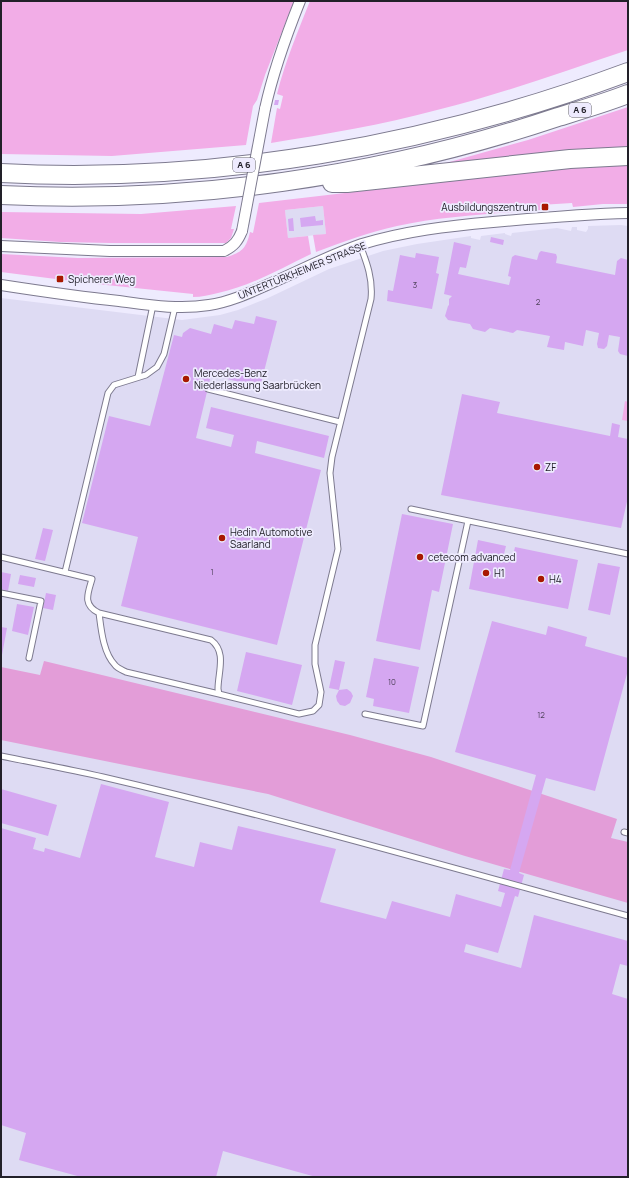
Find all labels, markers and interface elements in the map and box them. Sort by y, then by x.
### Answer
road number: A 6 [569,103,591,117]
road number: A 6 [233,158,255,172]
place label: Ausbildungszentrum [441,200,537,214]
marker: Ausbildungszentrum [540,202,550,212]
street label: UNTERTÜRKHEIMER STRASSE [236,238,368,302]
place label: Spicherer Weg [68,272,135,286]
marker: Spicherer Weg [55,274,65,284]
house number: 3 [413,279,417,290]
house number: 2 [536,296,541,307]
place label: Mercedes-Benz Niederlassung Saarbrücken [194,366,321,392]
marker: Mercedes-Benz Niederlassung Saarbrücken [181,374,191,384]
place label: ZF [545,460,556,474]
marker: ZF [532,462,542,472]
place label: Hedin Automotive Saarland [230,525,312,551]
marker: Hedin Automotive Saarland [217,533,227,543]
place label: cetecom advanced [428,550,516,564]
marker: cetecom advanced [415,552,425,562]
house number: 1 [210,566,214,577]
place label: H1 [494,566,505,580]
marker: H1 [481,568,491,578]
place label: H4 [549,572,562,586]
marker: H4 [536,574,546,584]
house number: 10 [388,676,396,687]
house number: 12 [537,709,545,720]

